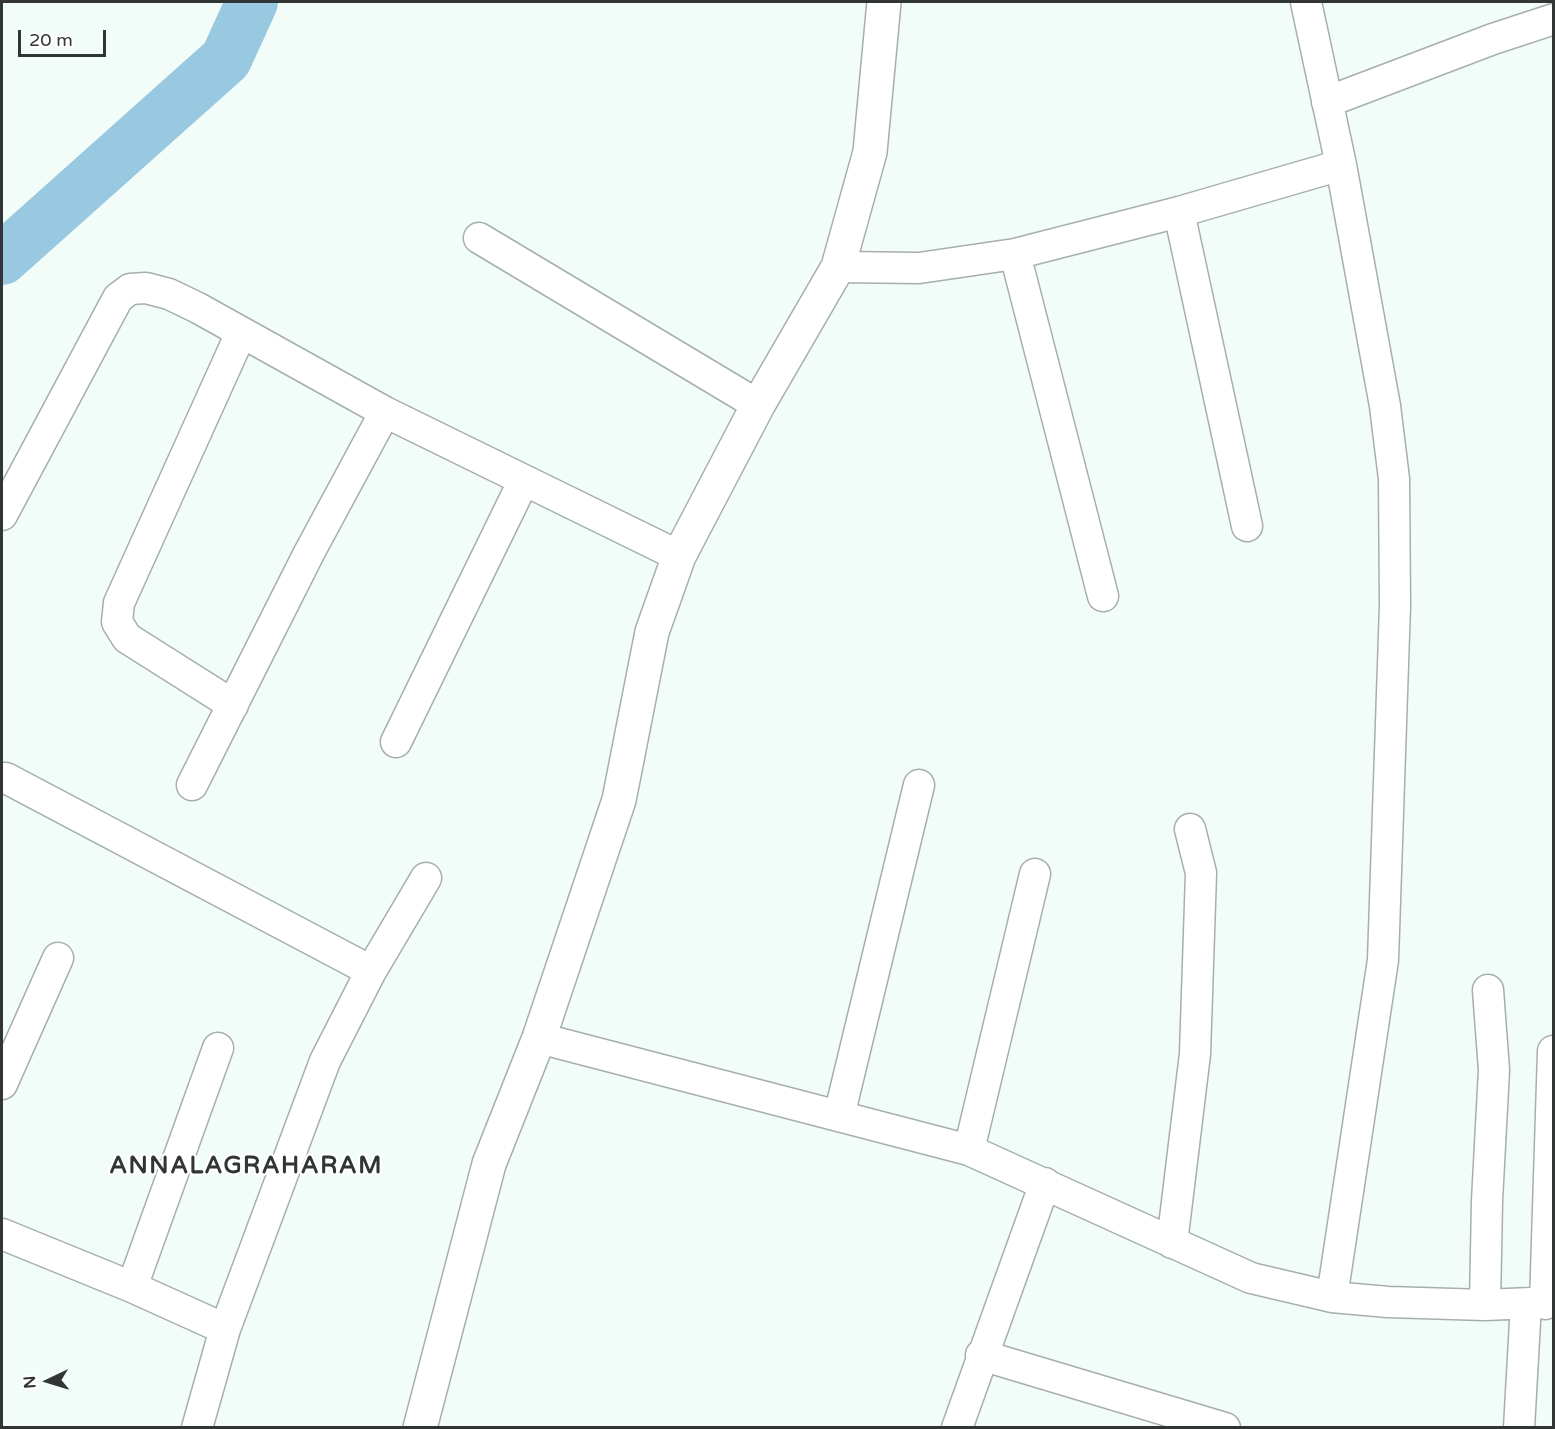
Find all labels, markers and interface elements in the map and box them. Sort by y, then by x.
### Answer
scale bar [21,18,110,56]
text: 20 m [29,29,73,51]
district label: ANNALAGRAHARAM [109,1153,383,1181]
north arrow [18,1351,78,1411]
text: N [20,1375,40,1389]

